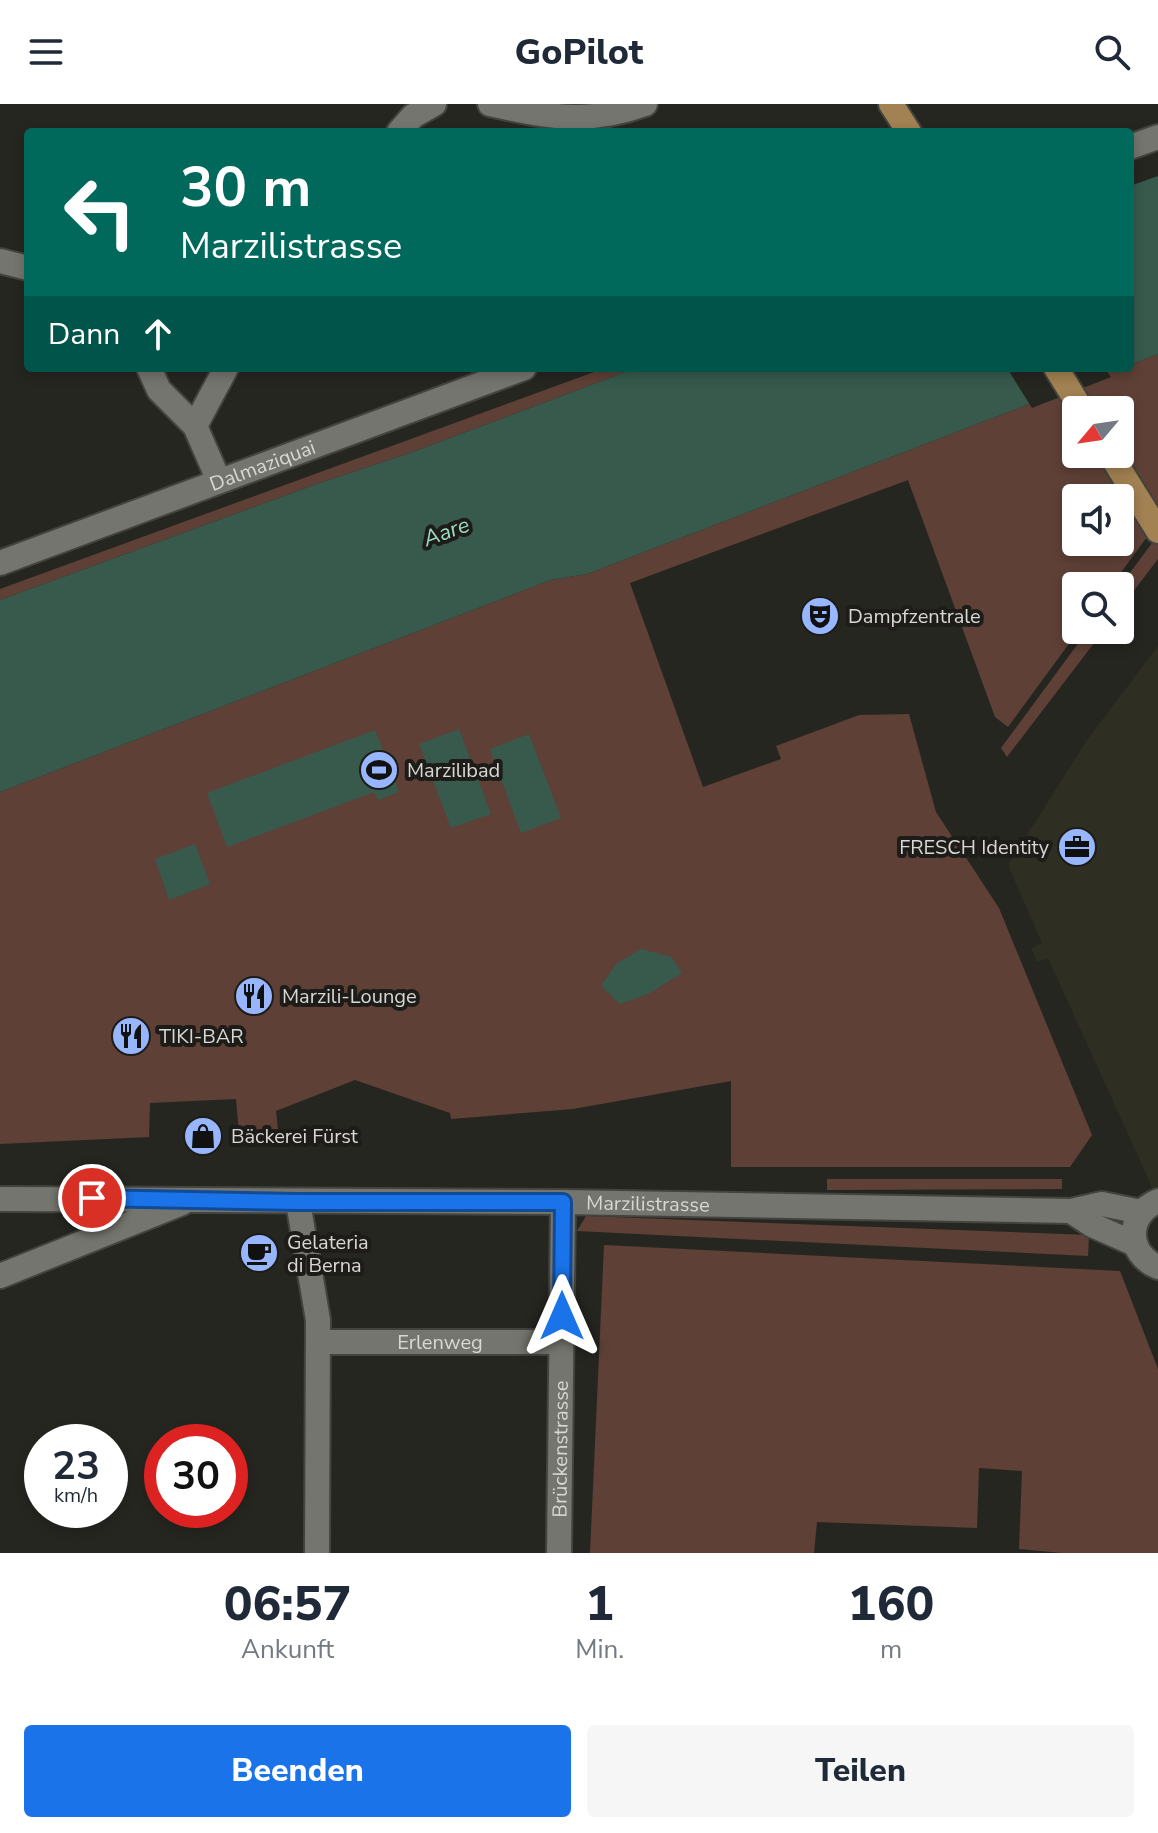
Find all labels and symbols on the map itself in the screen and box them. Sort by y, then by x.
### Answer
north arrow [1062,396,1134,468]
street label: Dalmaziquai [206,434,319,498]
water label: Aare [418,510,474,554]
theatre icon: Dampfzentrale [799,595,841,637]
place label: Dampfzentrale [848,603,981,630]
sports icon: Marzilibad [358,749,400,791]
place label: Marzilibad [407,757,500,784]
office icon: FRESCH Identity [1056,826,1098,868]
place label: FRESCH Identity [899,834,1050,861]
restaurant icon: Marzili-Lounge [233,975,275,1017]
place label: Marzili-Lounge [282,983,417,1010]
restaurant icon: TIKI-BAR [110,1015,152,1057]
place label: TIKI-BAR [159,1023,244,1050]
shop icon: Bäckerei Fürst [182,1115,224,1157]
place label: Bäckerei Fürst [231,1123,359,1150]
pin [58,1164,126,1232]
street label: Marzilistrasse [586,1189,710,1219]
place label: Gelateria di Berna [287,1229,369,1279]
cafe icon: Gelateria di Berna [238,1232,280,1274]
position arrow [520,1274,604,1358]
street label: Erlenweg [397,1329,483,1356]
street label: Brückenstrasse [546,1380,575,1518]
speed limit sign: 30 [144,1424,248,1528]

